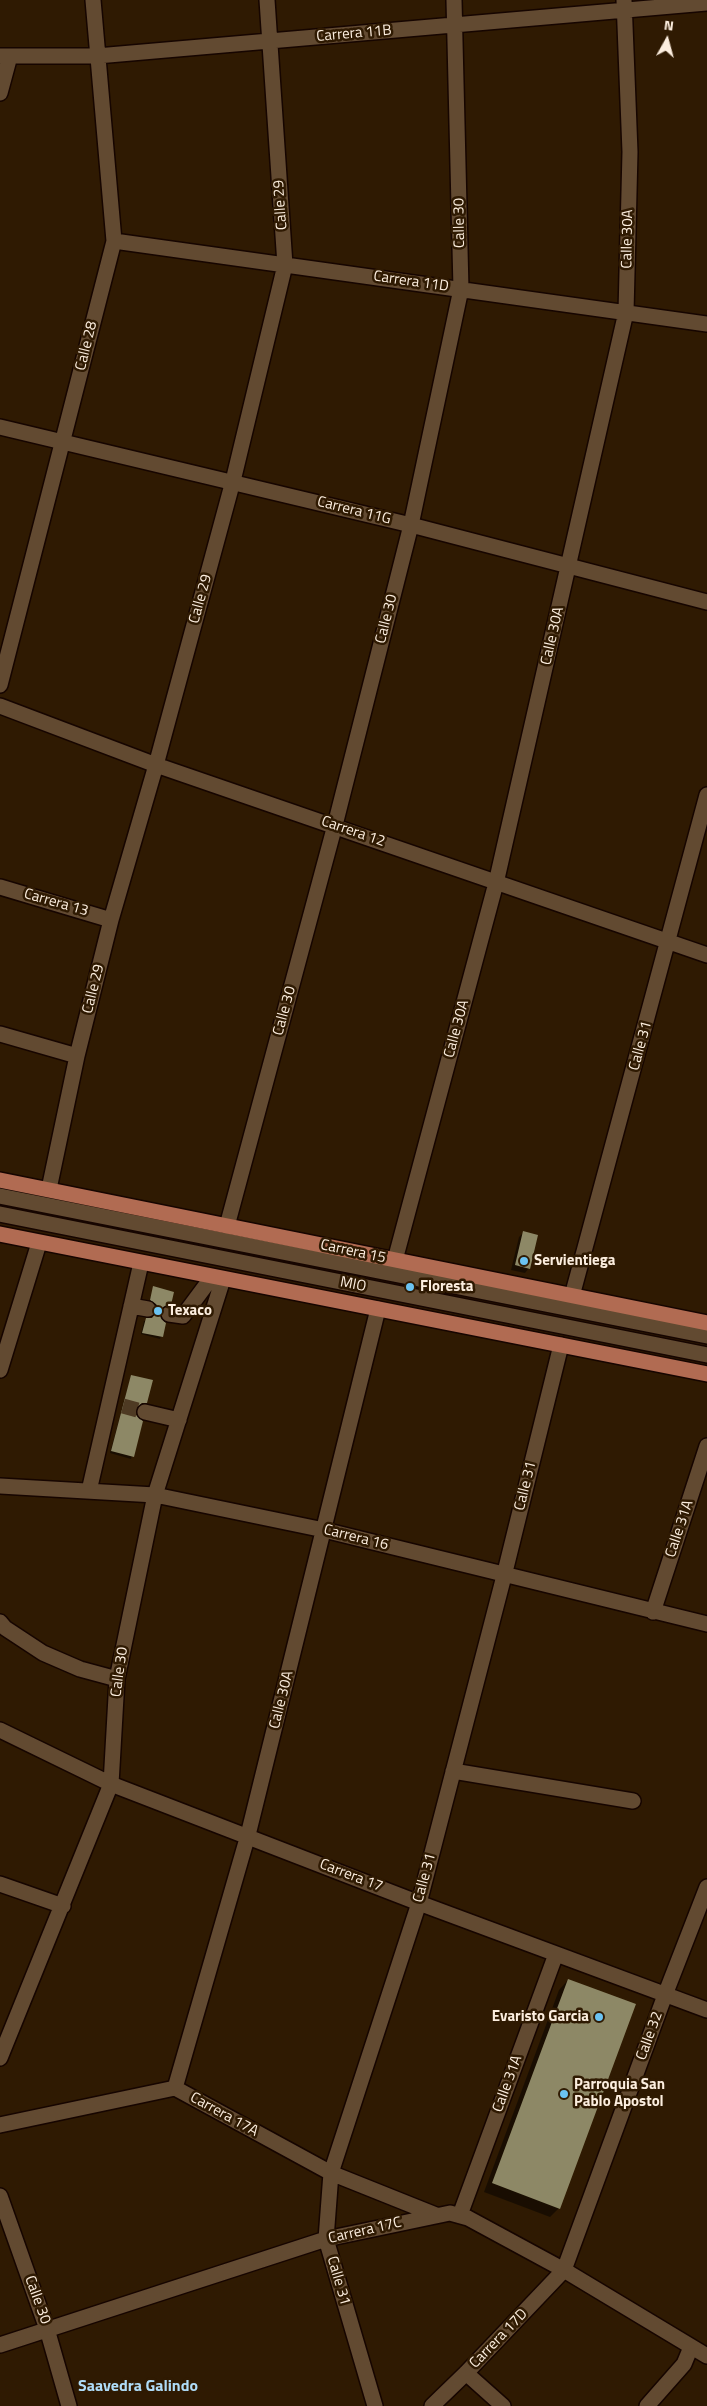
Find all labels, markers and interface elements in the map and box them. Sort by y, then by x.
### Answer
text: N [663,14,675,36]
north arrow [642,15,692,65]
street label: Carrera 11B [316,22,392,46]
street label: Calle 29 [270,179,292,231]
street label: Calle 30 [451,198,469,248]
street label: Calle 30A [618,209,638,269]
street label: Carrera 11D [372,268,450,296]
street label: Calle 28 [72,319,102,373]
street label: Carrera 11G [315,493,393,529]
street label: Calle 29 [186,572,216,626]
street label: Calle 30 [372,592,402,646]
street label: Calle 30A [538,605,568,667]
street label: Carrera 12 [319,813,387,851]
street label: Carrera 13 [22,885,90,921]
street label: Calle 29 [79,962,109,1016]
street label: Calle 30 [270,984,300,1038]
street label: Calle 30A [441,998,473,1060]
street label: Calle 31 [626,1019,656,1073]
street label: Carrera 15 [319,1236,387,1268]
place label: Servientiega [534,1252,615,1270]
marker: Servientiega [518,1255,530,1267]
street label: MIO [338,1274,368,1296]
place label: Floresta [420,1278,473,1296]
marker: Floresta [404,1281,416,1293]
place label: Texaco [168,1302,212,1320]
marker: Texaco [152,1305,164,1317]
street label: Calle 31 [511,1459,541,1513]
street label: Calle 31A [662,1498,698,1560]
street label: Carrera 16 [322,1521,390,1555]
street label: Calle 30 [108,1646,132,1698]
street label: Calle 30A [266,1669,298,1731]
street label: Calle 31 [410,1851,440,1905]
street label: Carrera 17 [317,1856,385,1896]
place label: Evaristo Garcia [492,2008,589,2026]
street label: Calle 32 [633,2009,667,2063]
marker: Evaristo Garcia [593,2011,605,2023]
street label: Calle 31A [489,2053,527,2115]
place label: Parroquia San Pablo Apostol [574,2076,665,2111]
marker: Parroquia San Pablo Apostol [558,2088,570,2100]
street label: Carrera 17A [187,2089,261,2141]
street label: Carrera 17C [327,2214,403,2248]
street label: Calle 31 [322,2254,354,2308]
street label: Calle 30 [20,2273,54,2327]
street label: Carrera 17D [466,2305,532,2373]
district label: Saavedra Galindo [78,2377,198,2397]

